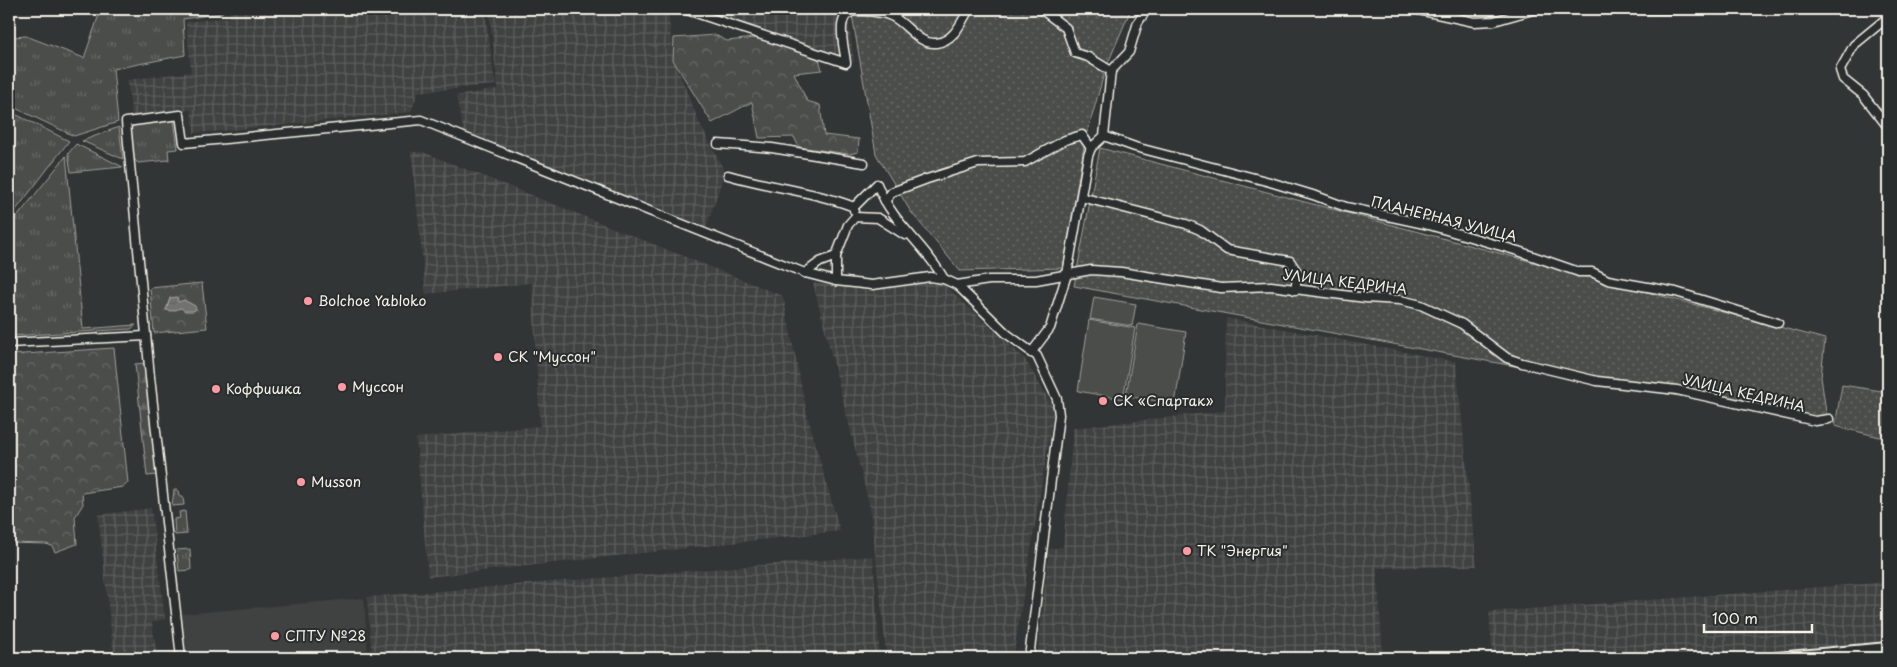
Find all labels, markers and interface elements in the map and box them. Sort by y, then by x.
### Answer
street label: ПЛАНЕРНАЯ УЛИЦА [1369,190,1519,247]
street label: УЛИЦА КЕДРИНА [1282,263,1409,300]
place label: Bolchoe Yabloko [318,290,427,311]
marker: Bolchoe Yabloko [302,295,314,307]
place label: СК "Муссон" [508,346,596,367]
marker: СК "Муссон" [492,351,504,363]
street label: УЛИЦА КЕДРИНА [1681,368,1808,417]
place label: Муссон [352,376,404,397]
place label: Коффишка [226,378,301,399]
marker: Муссон [336,381,348,393]
marker: Коффишка [210,383,222,395]
place label: СК «Спартак» [1113,390,1213,411]
marker: СК «Спартак» [1097,395,1109,407]
place label: Musson [311,471,361,492]
marker: Musson [295,476,307,488]
place label: ТК "Энергия" [1197,540,1288,561]
marker: ТК "Энергия" [1181,545,1193,557]
scale bar [1704,602,1812,634]
text: 100 m [1712,606,1758,629]
place label: СПТУ №28 [285,625,366,646]
marker: СПТУ №28 [269,630,281,642]

